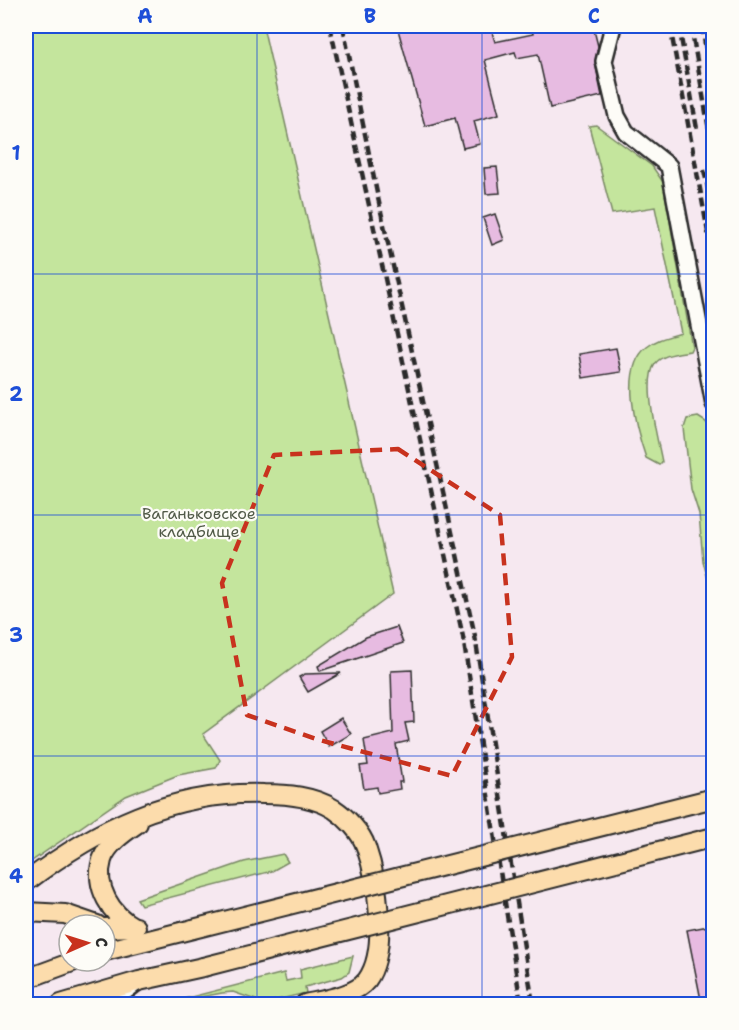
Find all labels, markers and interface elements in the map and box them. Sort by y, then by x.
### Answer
text: A [137,3,153,29]
text: B [364,3,376,29]
text: C [588,3,600,29]
text: 1 [11,140,21,166]
text: 2 [9,381,23,407]
park label: Ваганьковское кладбище [142,503,256,542]
text: 3 [9,622,23,648]
text: 4 [9,863,23,889]
north arrow [57,913,117,973]
text: С [91,937,112,948]

